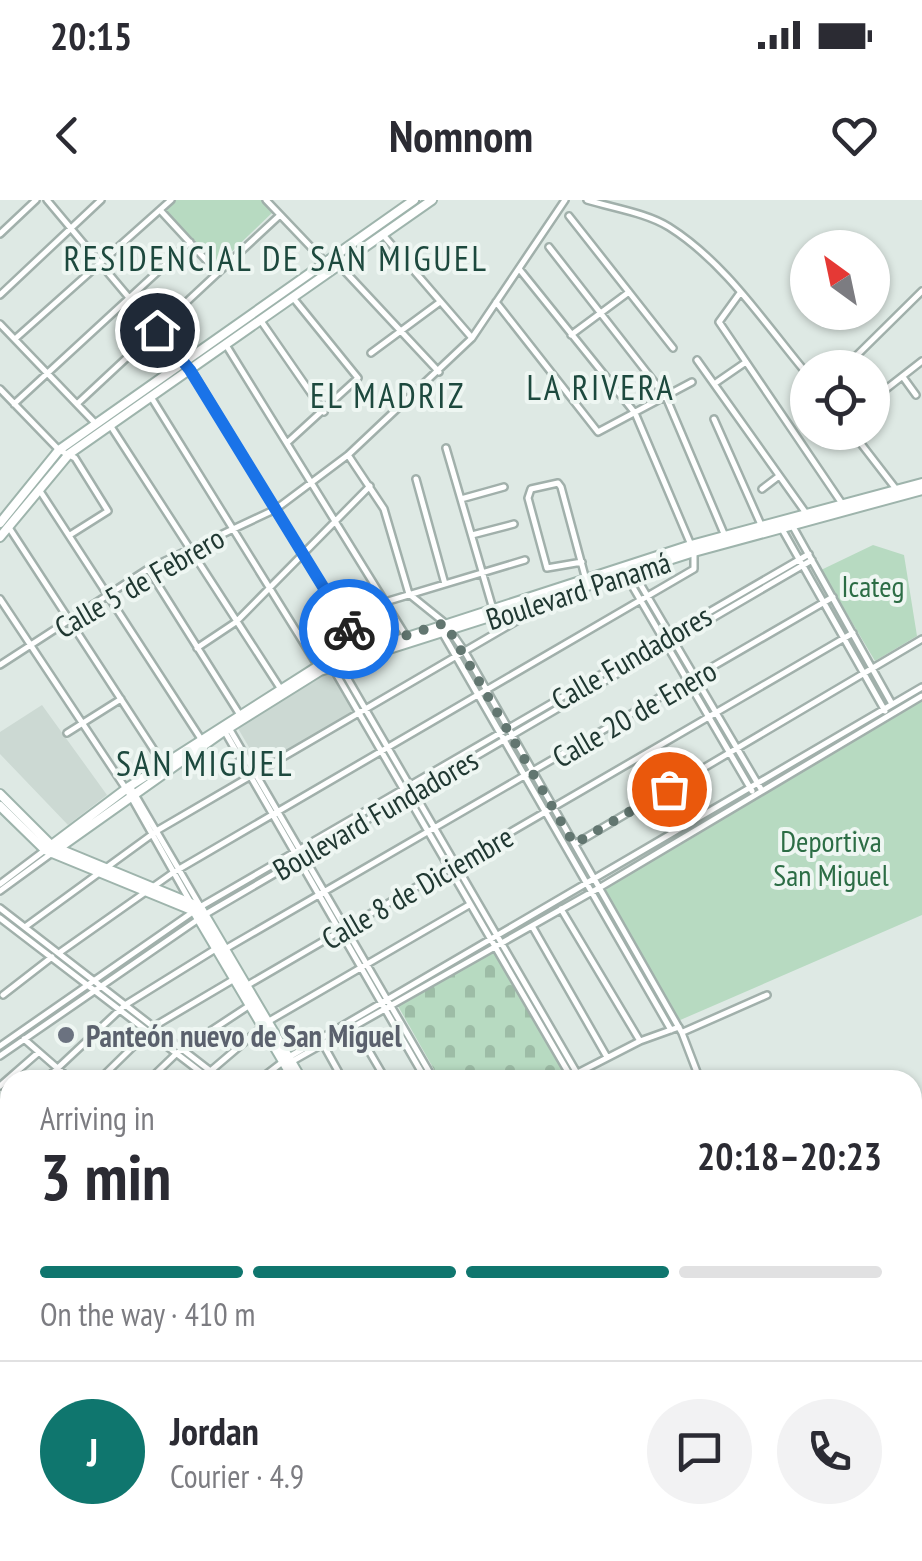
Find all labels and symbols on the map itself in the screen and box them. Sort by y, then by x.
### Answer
north arrow [790,230,890,330]
district label: RESIDENCIAL DE SAN MIGUEL [63,235,489,281]
pin [115,288,200,373]
district label: LA RIVERA [527,364,675,410]
district label: EL MADRIZ [310,372,466,418]
street label: Calle 5 de Febrero [47,518,231,646]
street label: Boulevard Panamá [481,542,675,638]
park label: Icateg [842,566,904,605]
courier [299,579,399,679]
street label: Calle Fundadores [544,596,718,718]
street label: Calle 20 de Enero [545,650,723,776]
street label: Boulevard Fundadores [265,739,485,889]
district label: SAN MIGUEL [116,740,294,786]
pin [627,747,712,832]
street label: Calle 8 de Diciembre [314,816,520,958]
park label: Deportiva San Miguel [773,821,889,894]
place label: Panteón nuevo de San Miguel [86,1016,402,1055]
marker: Panteón nuevo de San Miguel [55,1024,77,1046]

